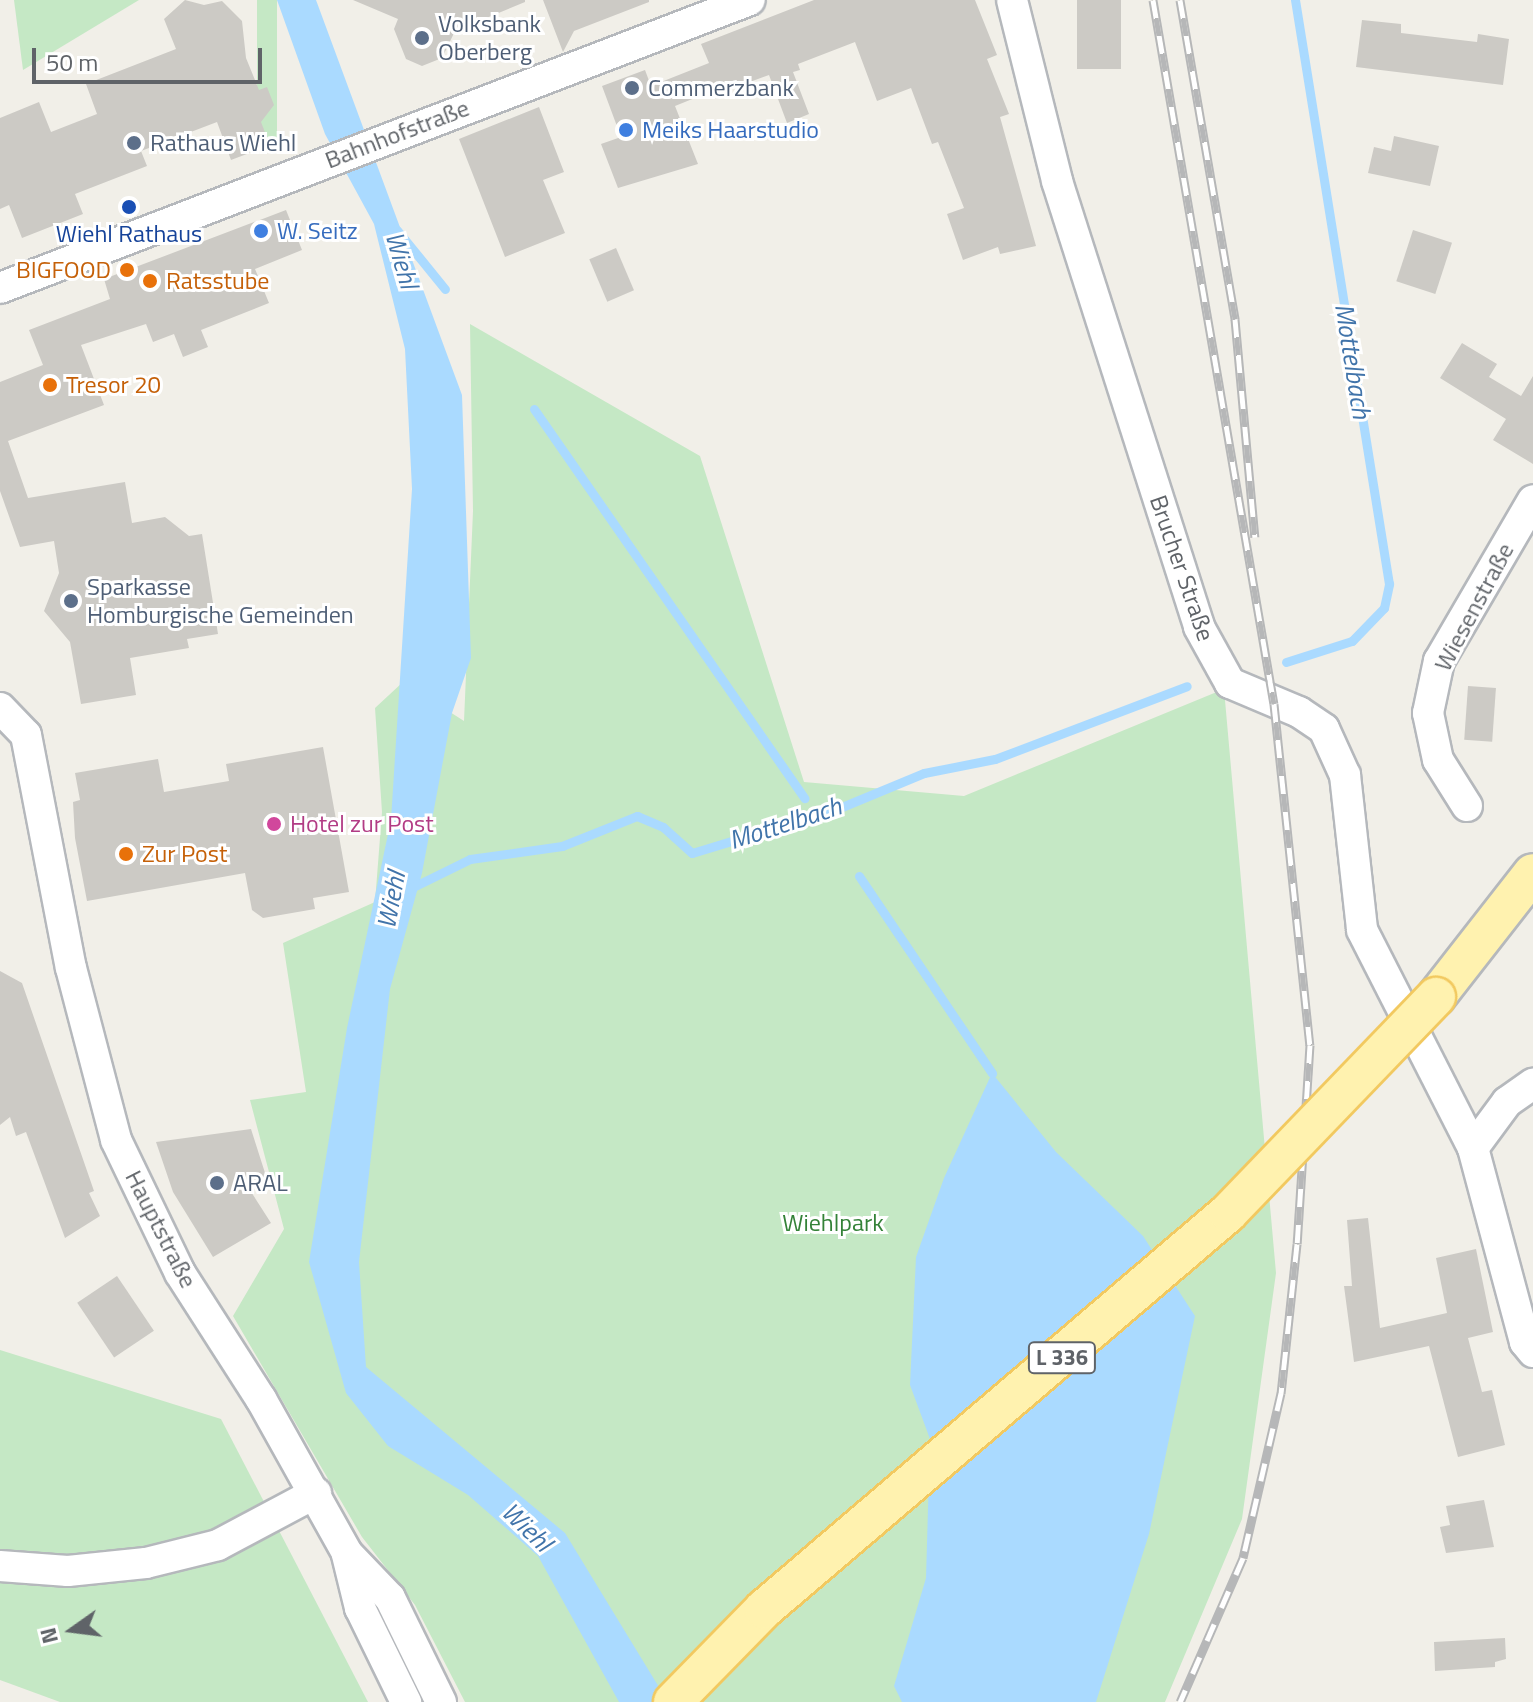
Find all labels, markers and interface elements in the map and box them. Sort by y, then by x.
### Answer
place label: Volksbank Oberberg [438,10,541,66]
marker: Volksbank Oberberg [413,29,431,47]
scale bar [36,32,266,82]
text: 50 m [46,44,98,80]
place label: Commerzbank [648,74,794,102]
marker: Commerzbank [623,79,641,97]
street label: Bahnhofstraße [321,93,473,175]
place label: Meiks Haarstudio [642,116,819,144]
marker: Meiks Haarstudio [617,121,635,139]
place label: Rathaus Wiehl [150,129,296,157]
marker: Rathaus Wiehl [125,134,143,152]
marker: Wiehl Rathaus [120,198,138,216]
place label: W. Seitz [277,217,358,245]
place label: Wiehl Rathaus [56,220,202,248]
marker: W. Seitz [252,222,270,240]
water label: Wiehl [379,228,425,292]
place label: BIGFOOD [16,256,111,284]
marker: BIGFOOD [118,261,136,279]
place label: Ratsstube [166,267,269,295]
marker: Ratsstube [141,272,159,290]
water label: Mottelbach [1328,301,1378,421]
place label: Tresor 20 [66,371,161,399]
marker: Tresor 20 [41,376,59,394]
street label: Brucher Straße [1144,491,1220,645]
street label: Wiesenstraße [1428,538,1520,676]
place label: Sparkasse Homburgische Gemeinden [87,573,354,629]
marker: Sparkasse Homburgische Gemeinden [62,592,80,610]
water label: Mottelbach [725,790,845,856]
place label: Hotel zur Post [290,810,434,838]
marker: Hotel zur Post [265,815,283,833]
place label: Zur Post [142,840,227,868]
marker: Zur Post [117,845,135,863]
water label: Wiehl [370,869,412,931]
street label: Hauptstraße [119,1166,203,1292]
place label: ARAL [233,1169,288,1197]
marker: ARAL [208,1174,226,1192]
park label: Wiehlpark [782,1209,884,1237]
road number: L 336 [1026,1340,1098,1376]
water label: Wiehl [495,1496,559,1558]
north arrow [32,1590,112,1670]
text: N [30,1624,67,1647]

